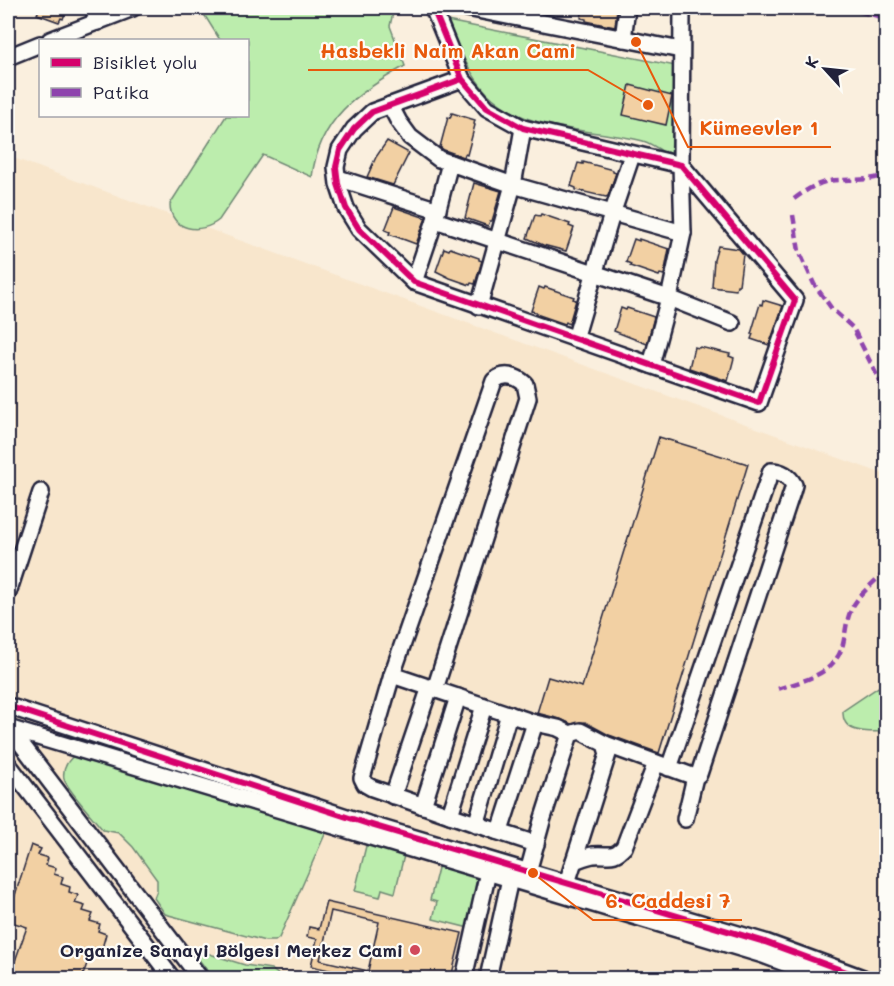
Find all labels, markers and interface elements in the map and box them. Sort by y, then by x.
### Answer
callout: Hasbekli Naim Akan Cami [308,32,588,70]
text: Hasbekli Naim Akan Cami [320,37,576,63]
legend [39,39,249,117]
north arrow [795,39,855,99]
text: Bisiklet yolu [93,50,197,74]
text: K [799,53,823,71]
text: Patika [93,80,149,104]
callout: Kümeevler 1 [688,109,831,147]
text: Kümeevler 1 [700,114,818,140]
callout: 6. Caddesi 7 [593,882,742,920]
text: 6. Caddesi 7 [606,887,731,913]
place label: Organize Sanayi Bölgesi Merkez Cami [60,938,403,962]
marker: Organize Sanayi Bölgesi Merkez Cami [408,943,422,957]

